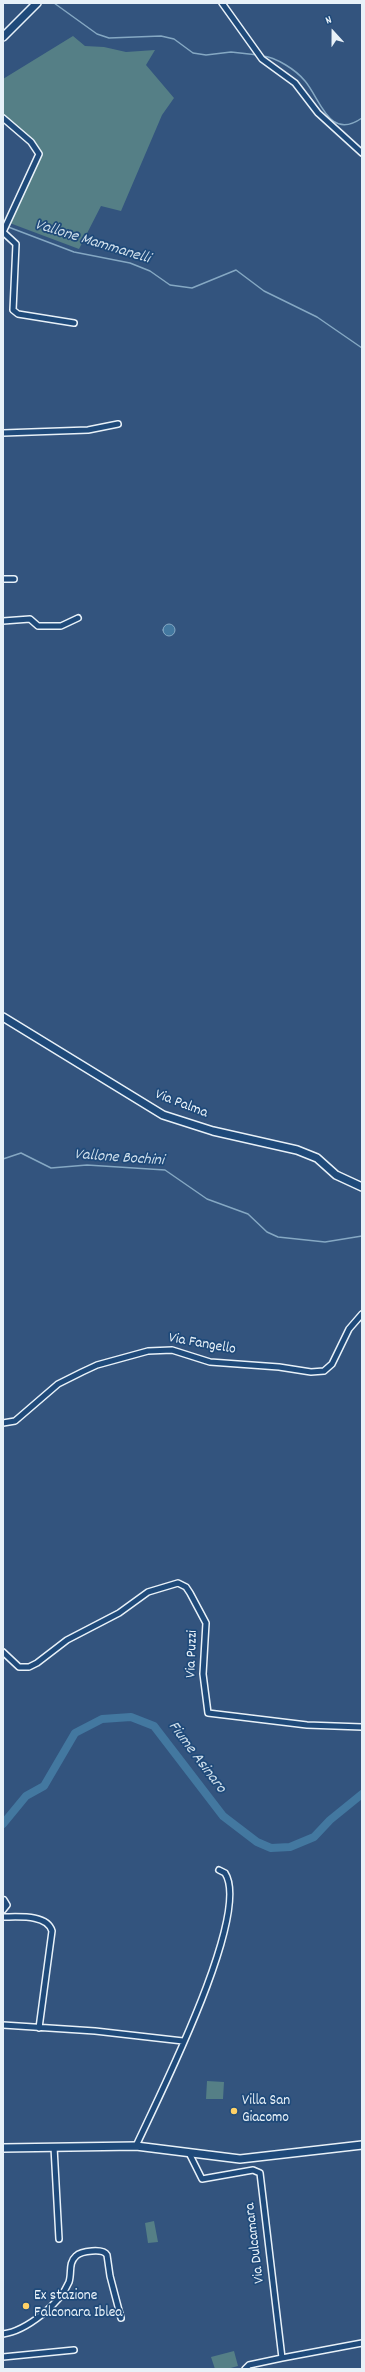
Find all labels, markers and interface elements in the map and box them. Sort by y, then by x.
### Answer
north arrow [313,12,353,52]
text: N [323,12,334,29]
water label: Vallone Mammanelli [32,216,152,270]
street label: Via Palma [152,1087,210,1123]
water label: Vallone Bochini [74,1146,164,1172]
street label: Via Fangello [167,1330,237,1360]
street label: Via Puzzi [183,1630,203,1678]
water label: Fiume Asinaro [163,1718,229,1798]
place label: Villa San Giacomo [242,2093,290,2128]
marker: Villa San Giacomo [229,2106,239,2116]
street label: Via Dulcamara [242,2202,270,2284]
place label: Ex stazione Falconara Iblea [34,2288,122,2323]
marker: Ex stazione Falconara Iblea [21,2301,31,2311]

